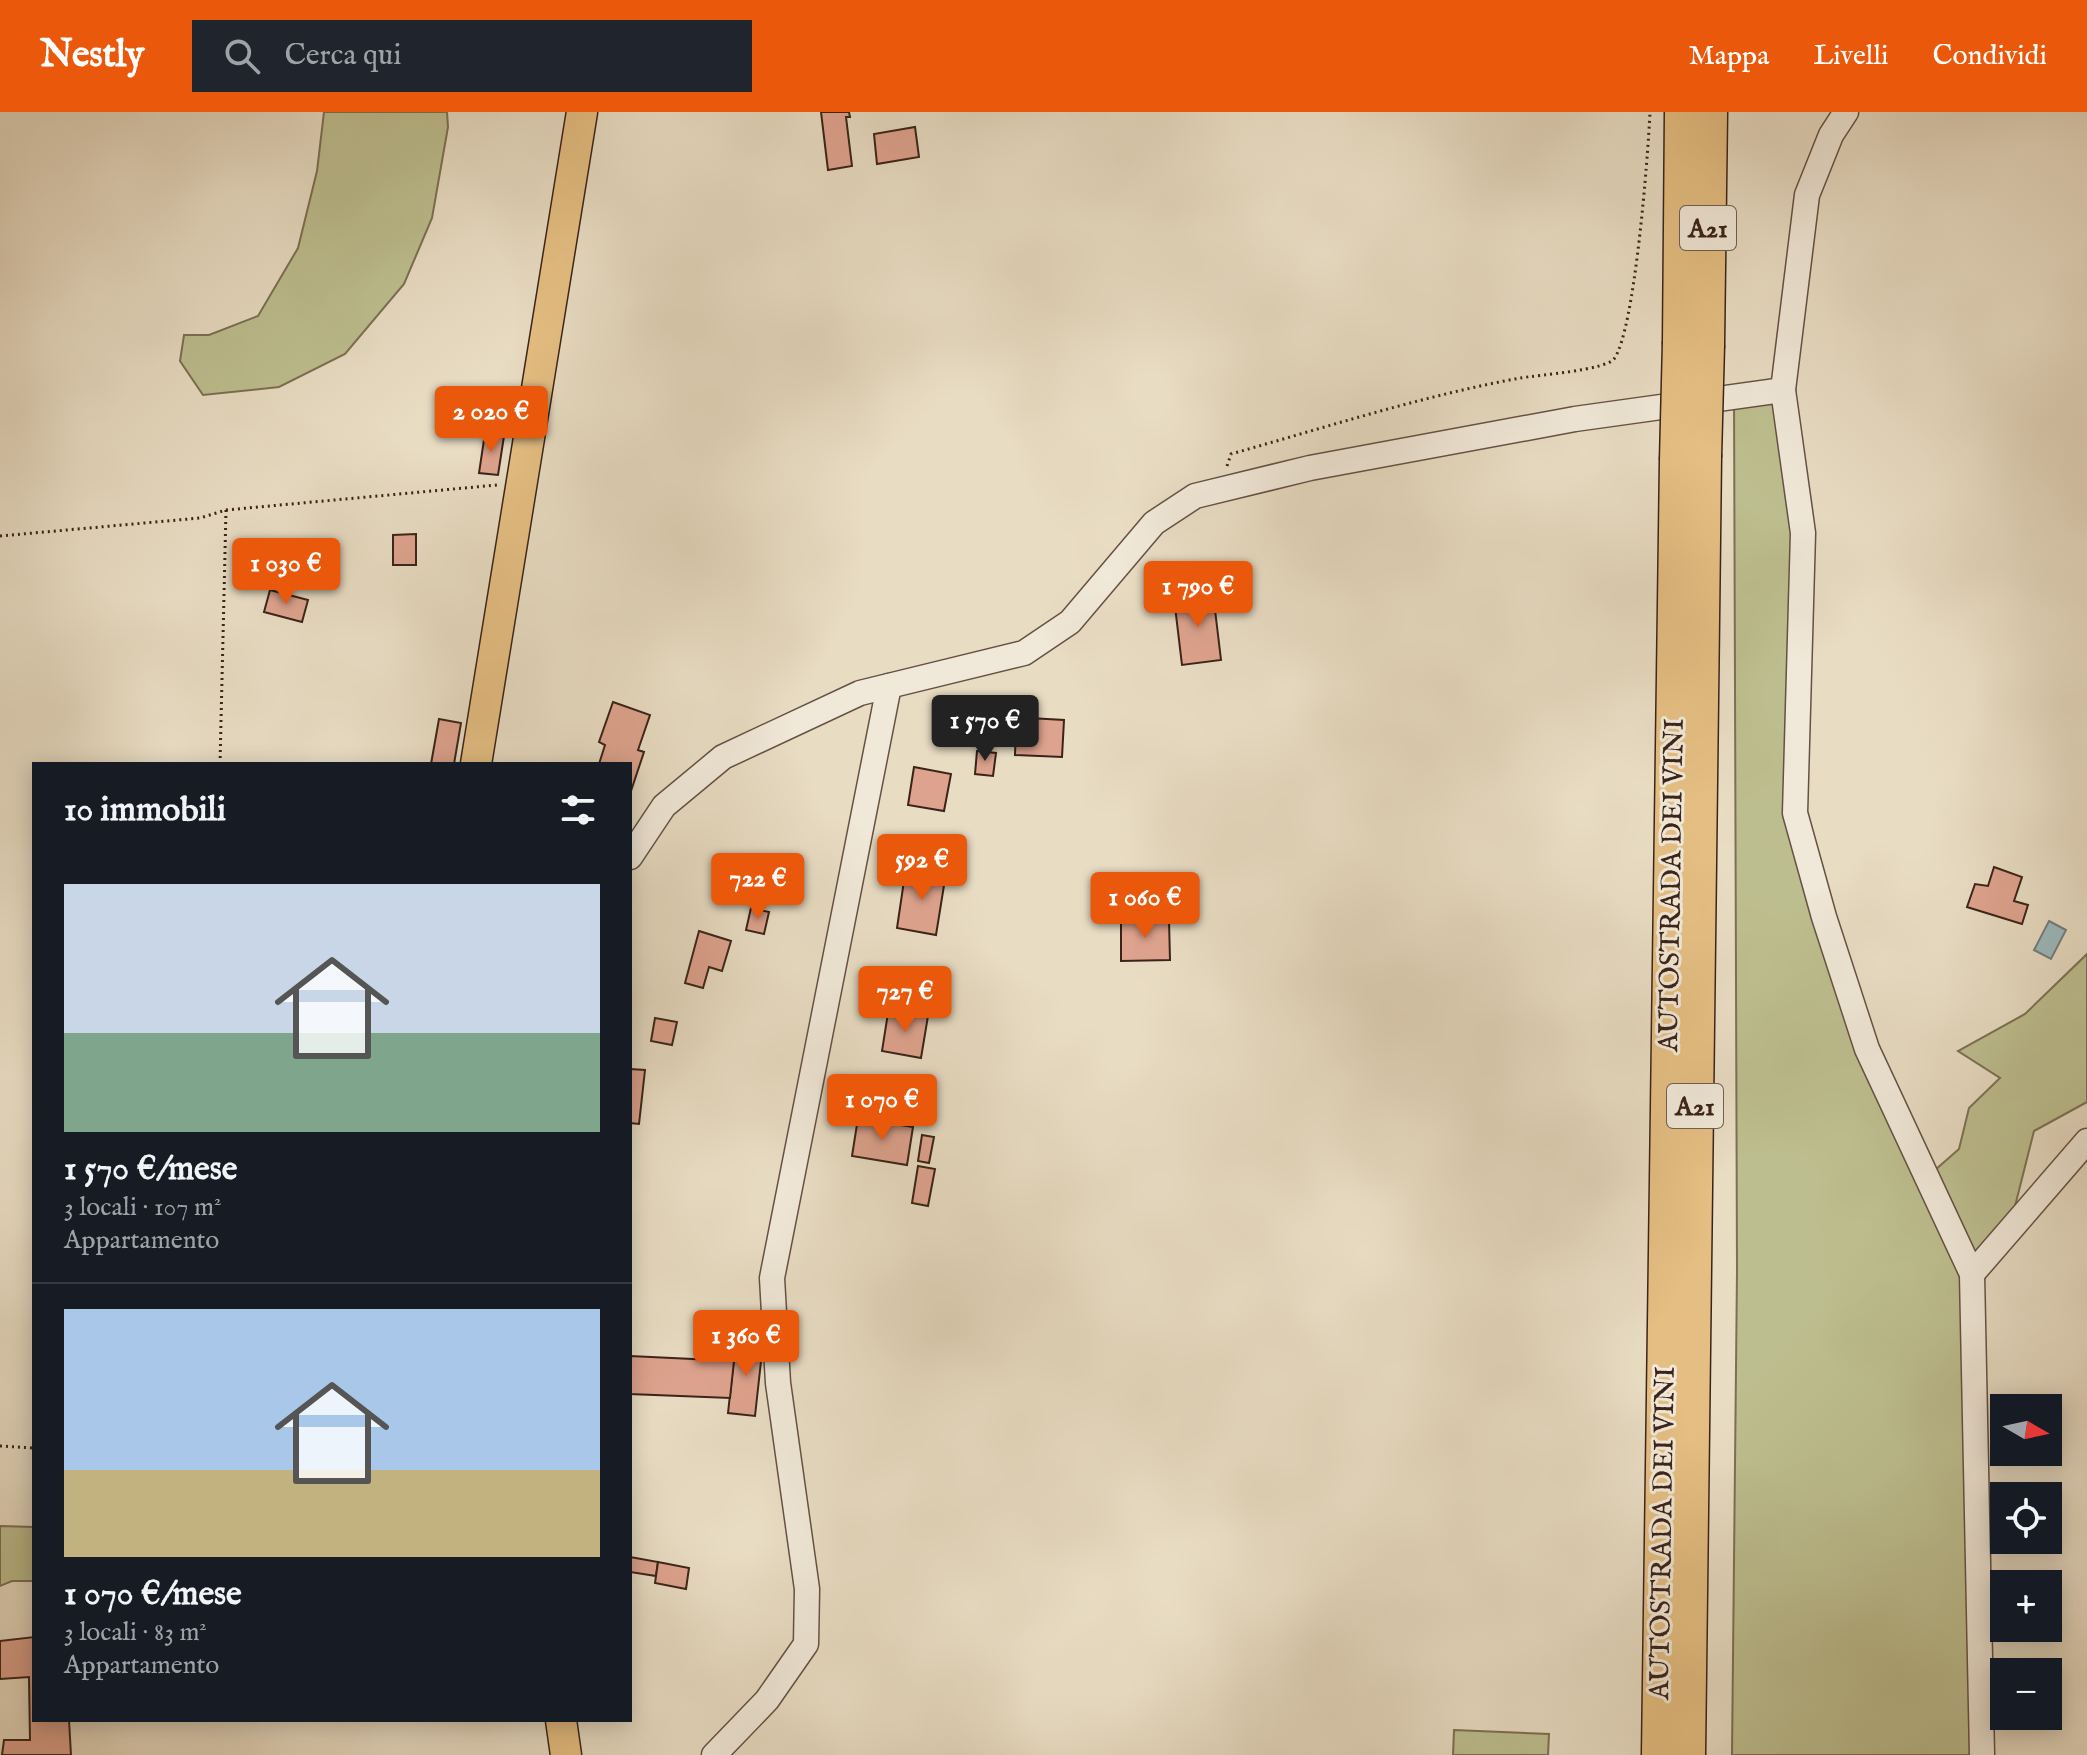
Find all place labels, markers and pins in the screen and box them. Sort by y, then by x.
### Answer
pin: 2 020 € [417,386,565,454]
pin: 1 030 € [212,538,360,606]
pin: 1 790 € [1124,561,1272,629]
pin: 1 570 € [911,695,1059,763]
pin: 592 € [866,834,978,902]
pin: 722 € [702,853,814,921]
pin: 1 060 € [1071,872,1219,940]
pin: 727 € [849,966,961,1034]
pin: 1 070 € [808,1074,956,1142]
pin: 1 360 € [672,1310,820,1378]

